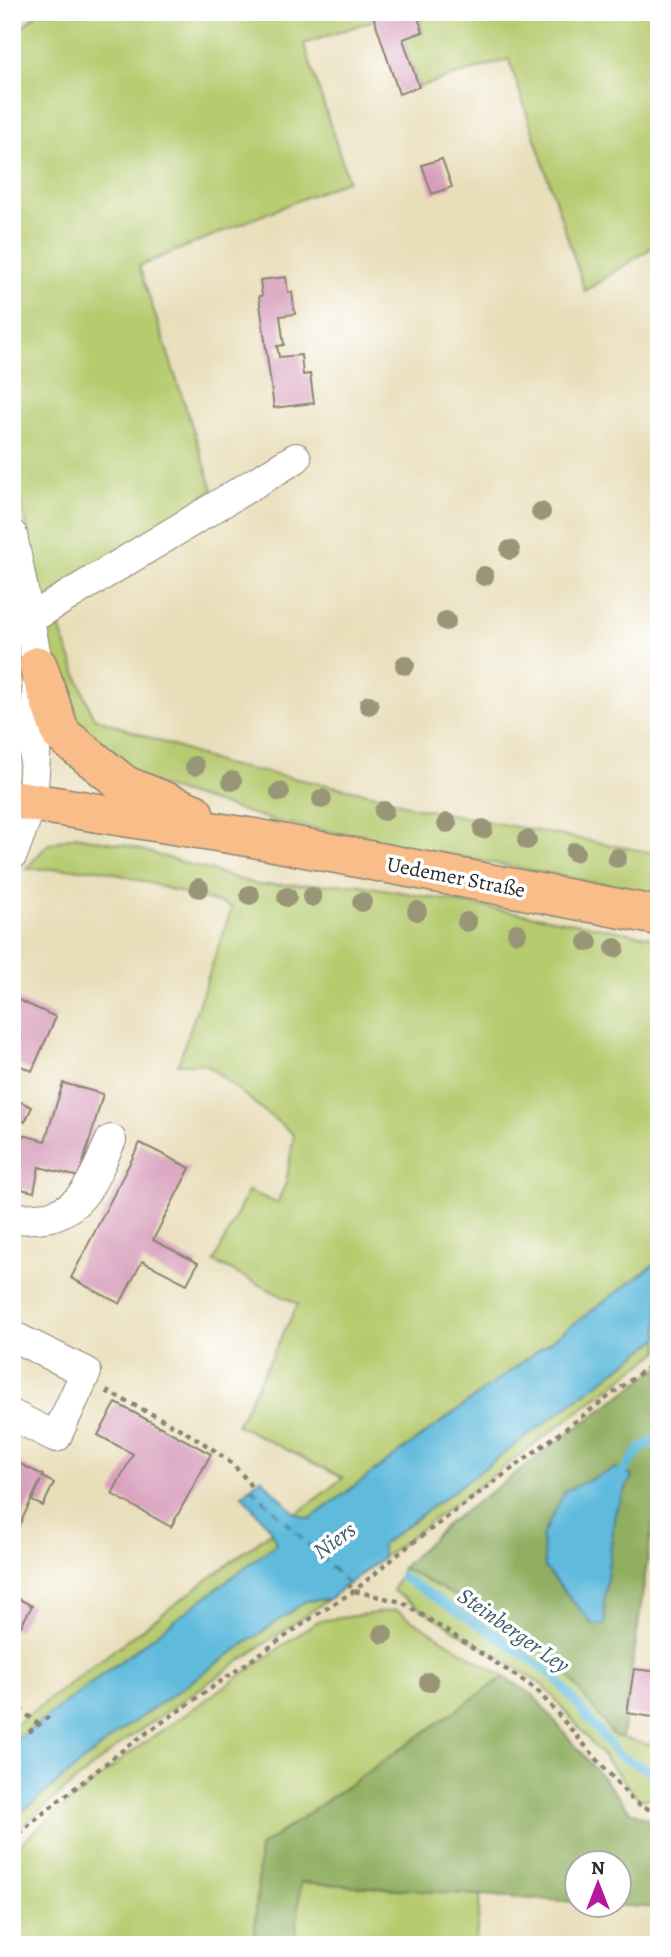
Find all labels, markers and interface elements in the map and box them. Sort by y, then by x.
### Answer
street label: Uedemer Straße [384,850,528,904]
water label: Niers [307,1514,362,1566]
water label: Steinberger Ley [452,1580,576,1680]
north arrow [562,1848,632,1918]
text: N [591,1855,605,1881]

